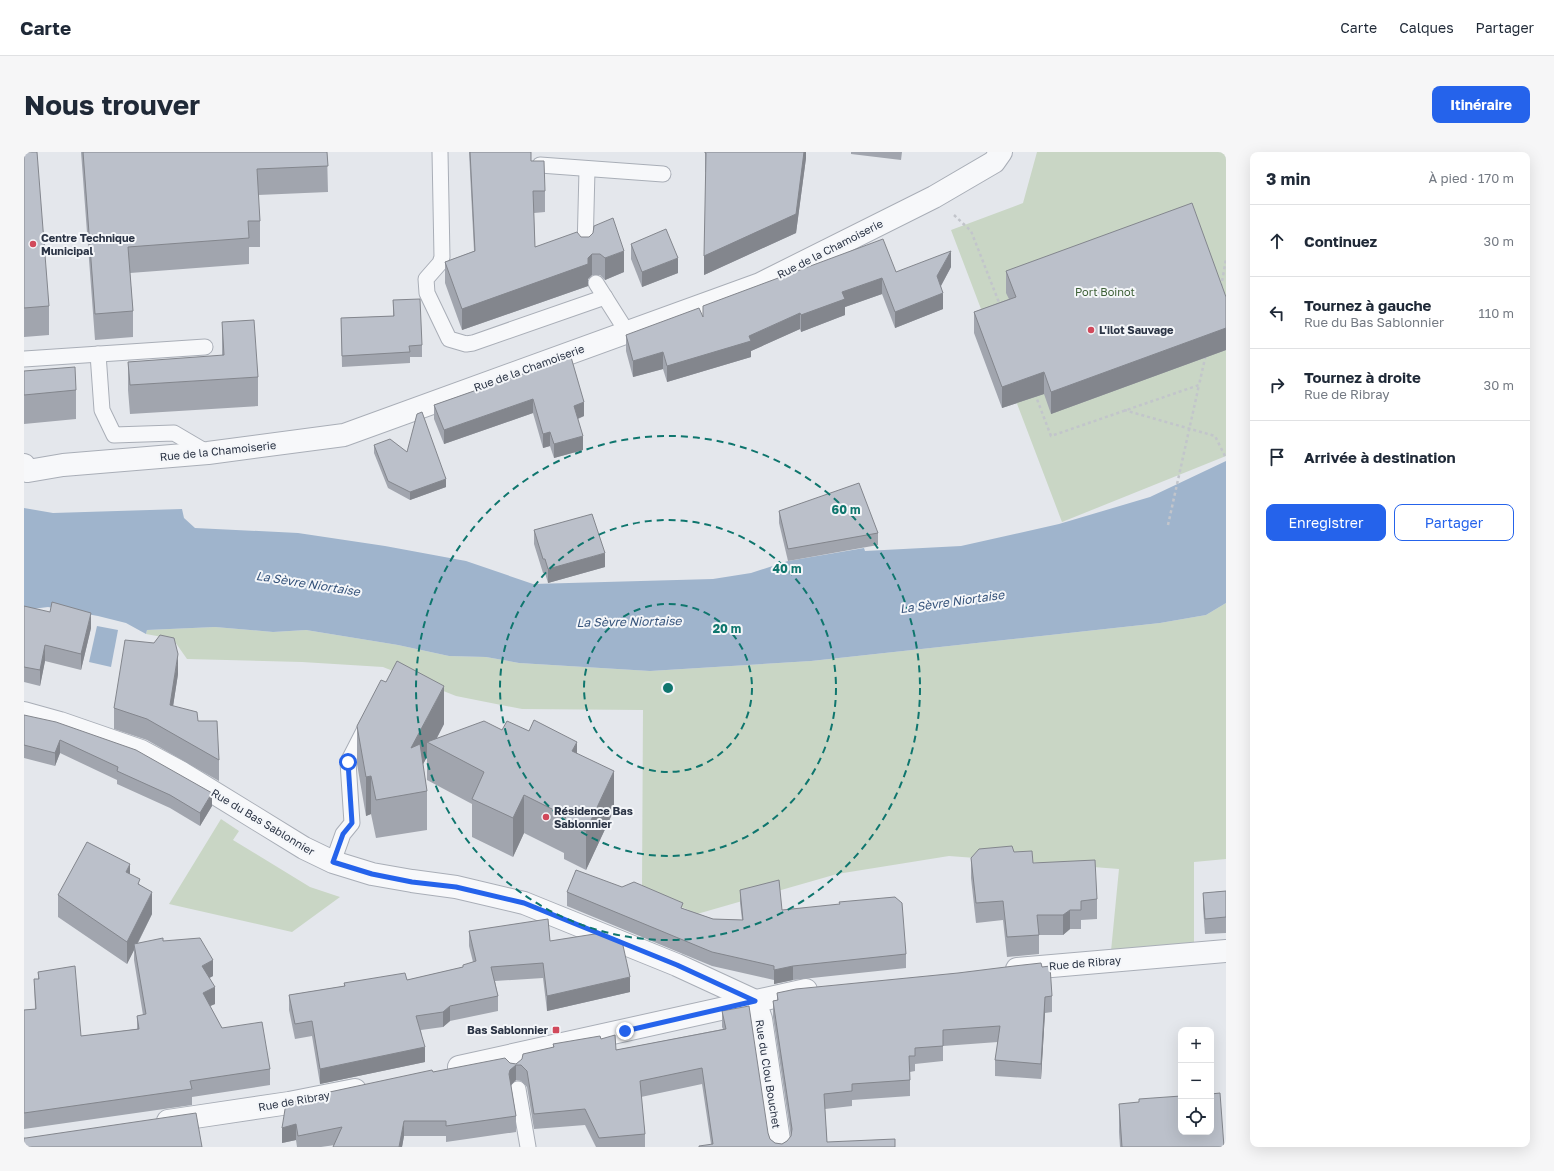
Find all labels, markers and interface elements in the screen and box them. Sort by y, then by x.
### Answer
text: Carte [20,16,71,39]
text: Carte [1340,19,1377,36]
text: Calques [1399,19,1454,36]
text: Partager [1476,19,1534,36]
button: Itinéraire [1432,86,1530,123]
text: Nous trouver [24,88,200,121]
text: 3 min [1266,168,1310,189]
text: À pied · 170 m [1429,170,1514,186]
street label: Rue de la Chamoiserie [775,216,885,281]
icon: ahead [1266,230,1288,252]
place label: Centre Technique Municipal [41,231,135,257]
text: Continuez [1304,232,1377,250]
text: 30 m [1484,233,1514,249]
marker: Centre Technique Municipal [28,239,38,249]
park label: Port Boinot [1075,285,1135,298]
text: Tournez à gauche [1304,296,1431,314]
icon: left [1266,302,1288,324]
text: 110 m [1479,305,1514,321]
text: Rue du Bas Sablonnier [1304,314,1444,330]
place label: L'ilot Sauvage [1099,323,1174,336]
marker: L'ilot Sauvage [1086,325,1096,335]
street label: Rue de la Chamoiserie [472,341,586,394]
text: Tournez à droite [1304,368,1421,386]
icon: right [1266,374,1288,396]
text: 30 m [1484,377,1514,393]
text: Rue de Ribray [1304,386,1390,402]
street label: Rue de la Chamoiserie [159,438,277,463]
icon: arrive [1266,446,1288,468]
text: Arrivée à destination [1304,448,1456,466]
text: 60 m [832,502,860,517]
button: Enregistrer [1266,504,1386,541]
button: Partager [1394,504,1514,541]
text: 40 m [773,561,801,576]
water label: La Sèvre Niortaise [255,568,362,599]
water label: La Sèvre Niortaise [899,587,1006,616]
water label: La Sèvre Niortaise [576,613,683,630]
text: 20 m [713,621,741,636]
centre of rings [661,681,675,695]
route start [339,753,357,771]
street label: Rue du Bas Sablonnier [209,785,318,858]
place label: Résidence Bas Sablonnier [554,804,633,830]
marker: Résidence Bas Sablonnier [541,812,551,822]
street label: Rue de Ribray [1048,953,1122,972]
street label: Rue du Clou Bouchet [753,1018,784,1129]
route end [616,1022,634,1040]
place label: Bas Sablonnier [467,1023,549,1036]
marker: Bas Sablonnier [551,1025,561,1035]
map controls [1178,1027,1214,1135]
button: + [1178,1027,1214,1063]
button: − [1178,1063,1214,1099]
street label: Rue de Ribray [257,1088,331,1113]
button: locate [1178,1099,1214,1135]

